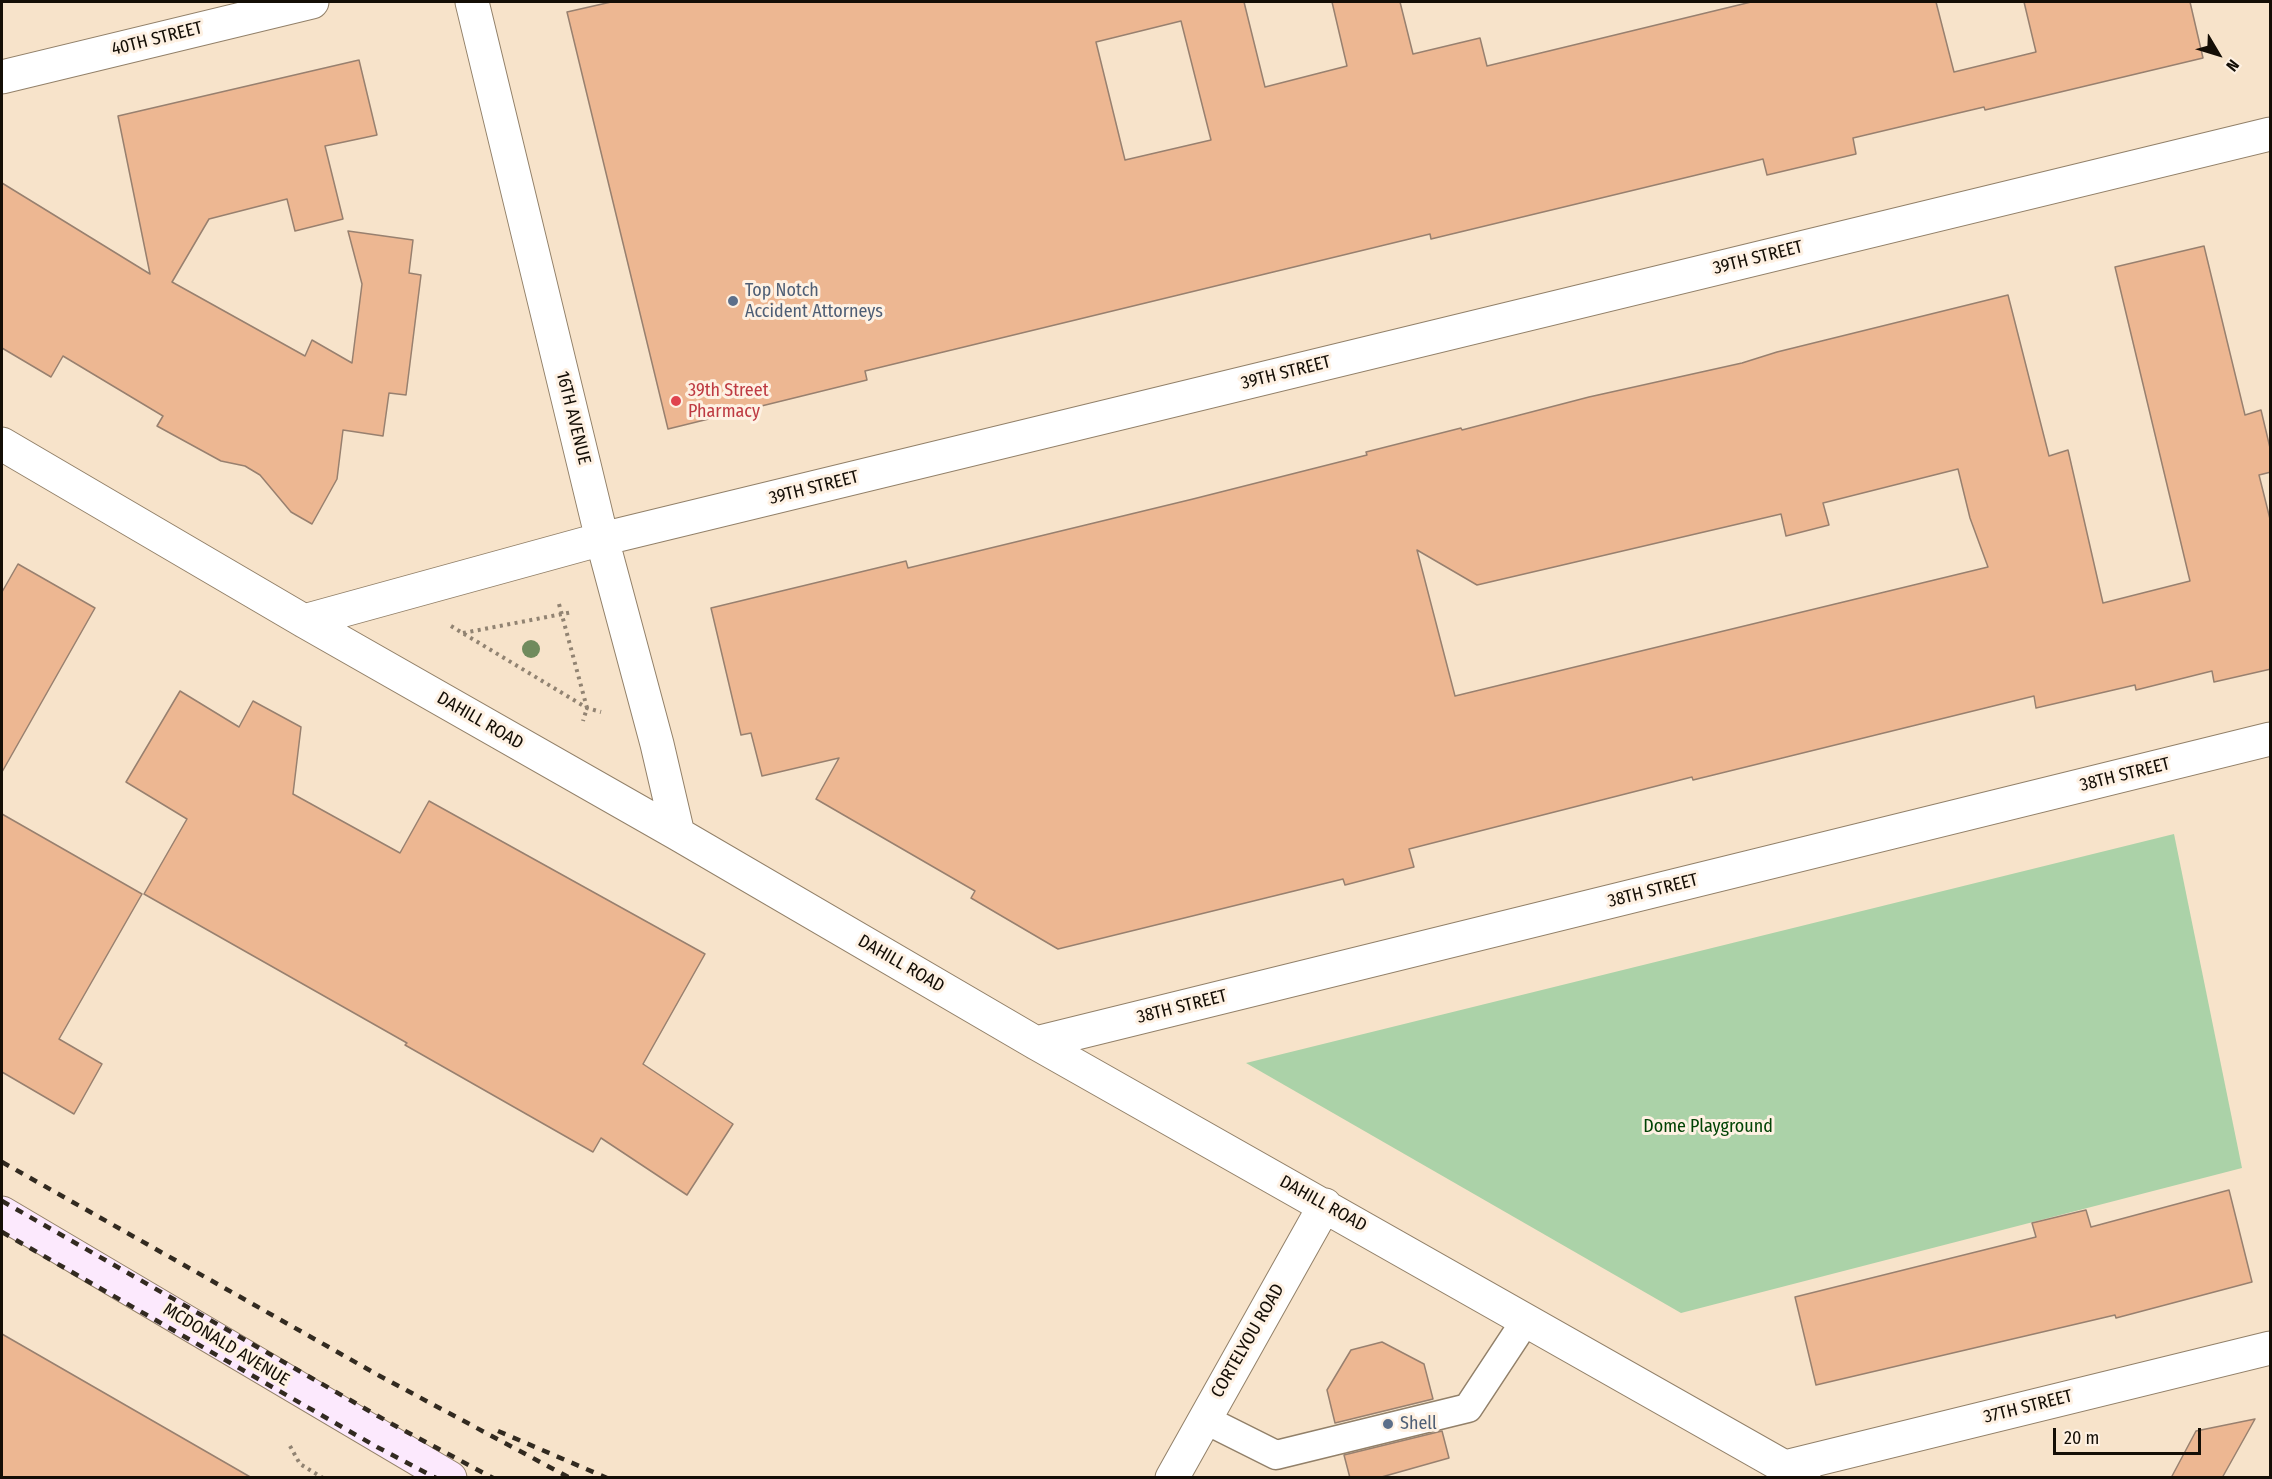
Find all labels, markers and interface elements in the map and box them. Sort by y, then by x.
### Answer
street label: 40TH STREET [109,17,205,61]
north arrow [2188,24,2248,84]
text: N [2222,56,2243,75]
street label: 39TH STREET [1711,236,1805,280]
place label: Top Notch Accident Attorneys [745,280,883,322]
marker: Top Notch Accident Attorneys [726,294,740,308]
street label: 39TH STREET [1239,351,1333,395]
street label: 16TH AVENUE [551,369,595,467]
place label: 39th Street Pharmacy [688,380,769,422]
marker: 39th Street Pharmacy [669,394,683,408]
street label: 39TH STREET [767,466,861,510]
street label: DAHILL ROAD [433,688,527,754]
street label: 38TH STREET [2078,753,2172,797]
street label: 38TH STREET [1606,869,1700,913]
street label: DAHILL ROAD [854,931,948,997]
street label: 38TH STREET [1135,985,1229,1029]
park label: Dome Playground [1643,1116,1773,1138]
street label: DAHILL ROAD [1276,1171,1370,1237]
street label: CORTELYOU ROAD [1207,1280,1289,1402]
street label: MCDONALD AVENUE [159,1299,293,1391]
street label: 37TH STREET [1981,1386,2075,1428]
place label: Shell [1400,1413,1437,1435]
scale bar [2056,1416,2204,1454]
marker: Shell [1381,1417,1395,1431]
text: 20 m [2064,1427,2099,1449]

